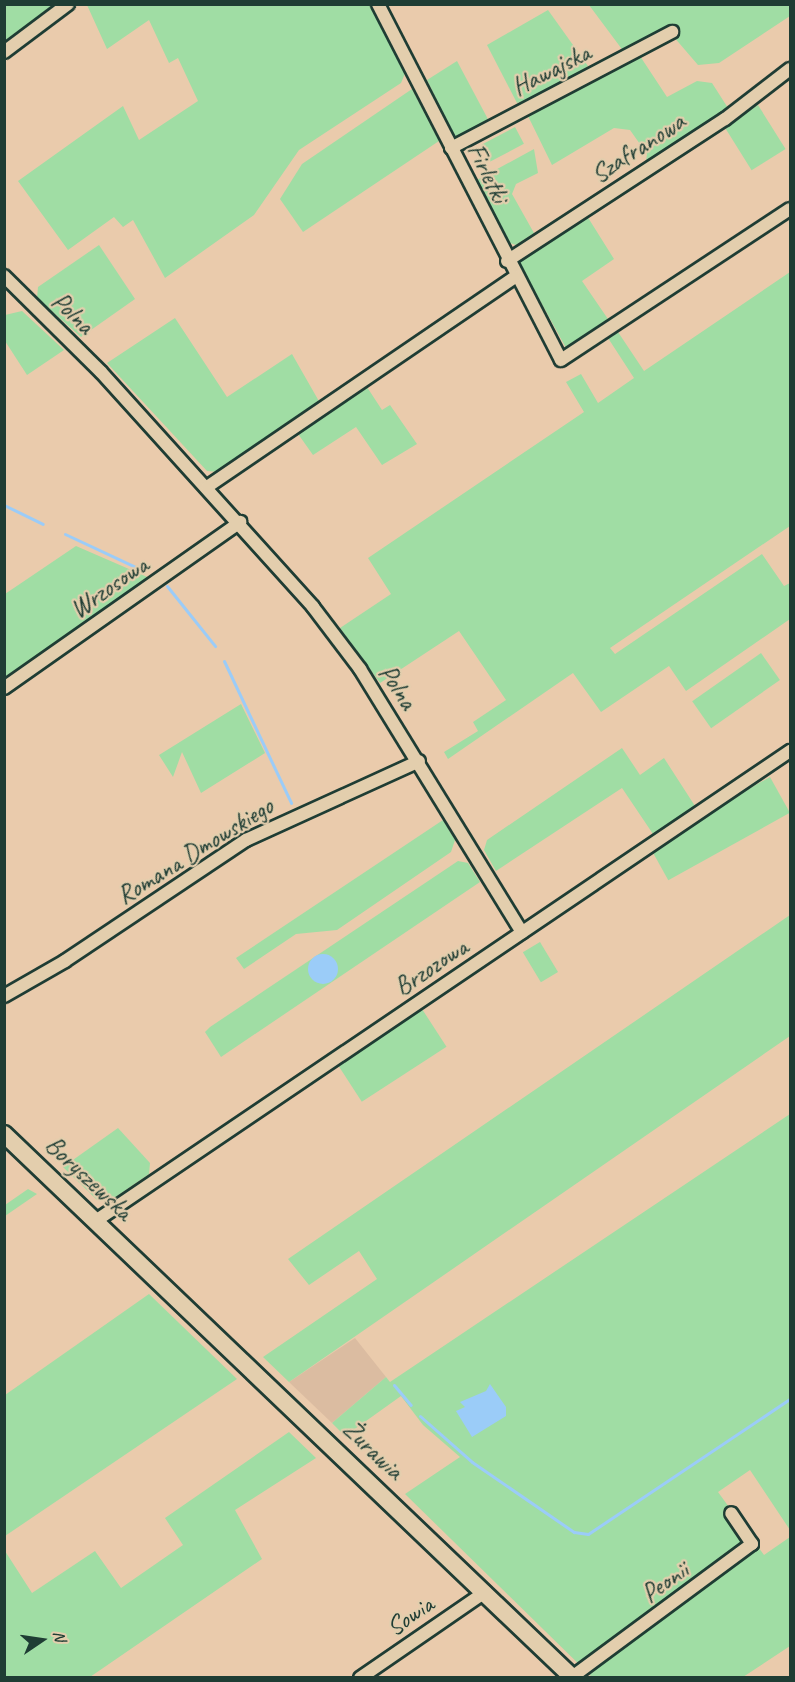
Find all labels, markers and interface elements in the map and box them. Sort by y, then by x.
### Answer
street label: Hawajska [507,37,595,103]
street label: Szafranowa [585,106,691,190]
street label: Firletki [460,138,516,208]
street label: Polna [45,285,101,341]
street label: Wrzosowa [64,549,154,625]
street label: Polna [372,659,424,715]
street label: Romana Dmowskiego [110,790,280,912]
street label: Brzozowa [388,931,474,1003]
street label: Boryszewska [39,1129,139,1227]
street label: Żurawia [336,1414,410,1486]
street label: Peonii [635,1555,695,1609]
street label: Sowia [380,1589,440,1643]
north arrow [12,1610,72,1670]
text: N [49,1629,70,1643]

